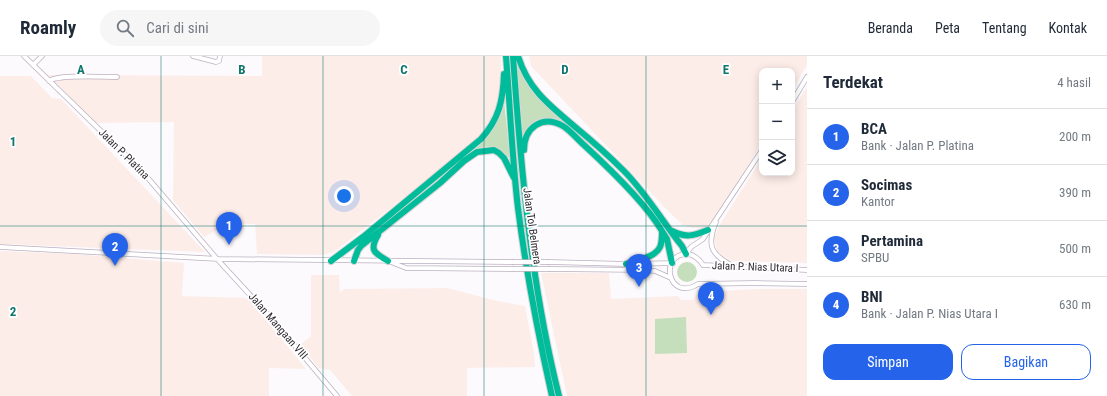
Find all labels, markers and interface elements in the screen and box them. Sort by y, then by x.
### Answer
search box [100,10,380,46]
text: Roamly [20,16,76,39]
icon: search [114,17,136,39]
text: Cari di sini [146,19,209,37]
text: Beranda [868,20,913,36]
text: Peta [935,20,960,36]
text: Tentang [982,20,1027,36]
text: Kontak [1049,20,1087,36]
text: A [77,62,85,77]
text: B [238,62,246,77]
text: C [400,62,408,77]
text: D [561,62,569,77]
text: E [723,62,730,77]
map controls [759,68,795,176]
button: + [759,68,795,104]
text: Terdekat [823,72,883,92]
text: 4 hasil [1057,75,1091,90]
button: − [759,104,795,140]
text: BCA [861,120,887,138]
street label: Jalan P. Platina [96,126,152,182]
text: 1 [833,129,839,144]
text: 200 m [1059,129,1091,144]
text: 1 [10,134,16,149]
text: Bank · Jalan P. Platina [861,138,974,153]
button: layers [759,140,795,176]
text: Socimas [861,176,912,194]
text: 2 [833,185,839,200]
text: 390 m [1059,185,1091,200]
your location [334,186,354,206]
street label: Jalan Tol Belmera [520,187,544,265]
text: Kantor [861,194,895,209]
pin: 1 [216,212,242,245]
text: Pertamina [861,232,923,250]
pin: 2 [102,233,128,266]
text: 3 [833,241,839,256]
text: 500 m [1059,241,1091,256]
text: SPBU [861,250,889,265]
pin: 3 [626,254,652,287]
street label: Jalan P. Nias Utara I [712,259,798,275]
pin: 4 [698,282,724,315]
text: BNI [861,288,883,306]
street label: Jalan Mangaan VIII [246,290,310,362]
text: 4 [833,297,839,312]
text: 630 m [1059,297,1091,312]
text: 2 [10,304,17,319]
text: Bank · Jalan P. Nias Utara I [861,306,998,321]
button: Simpan [823,344,953,380]
button: Bagikan [961,344,1091,380]

